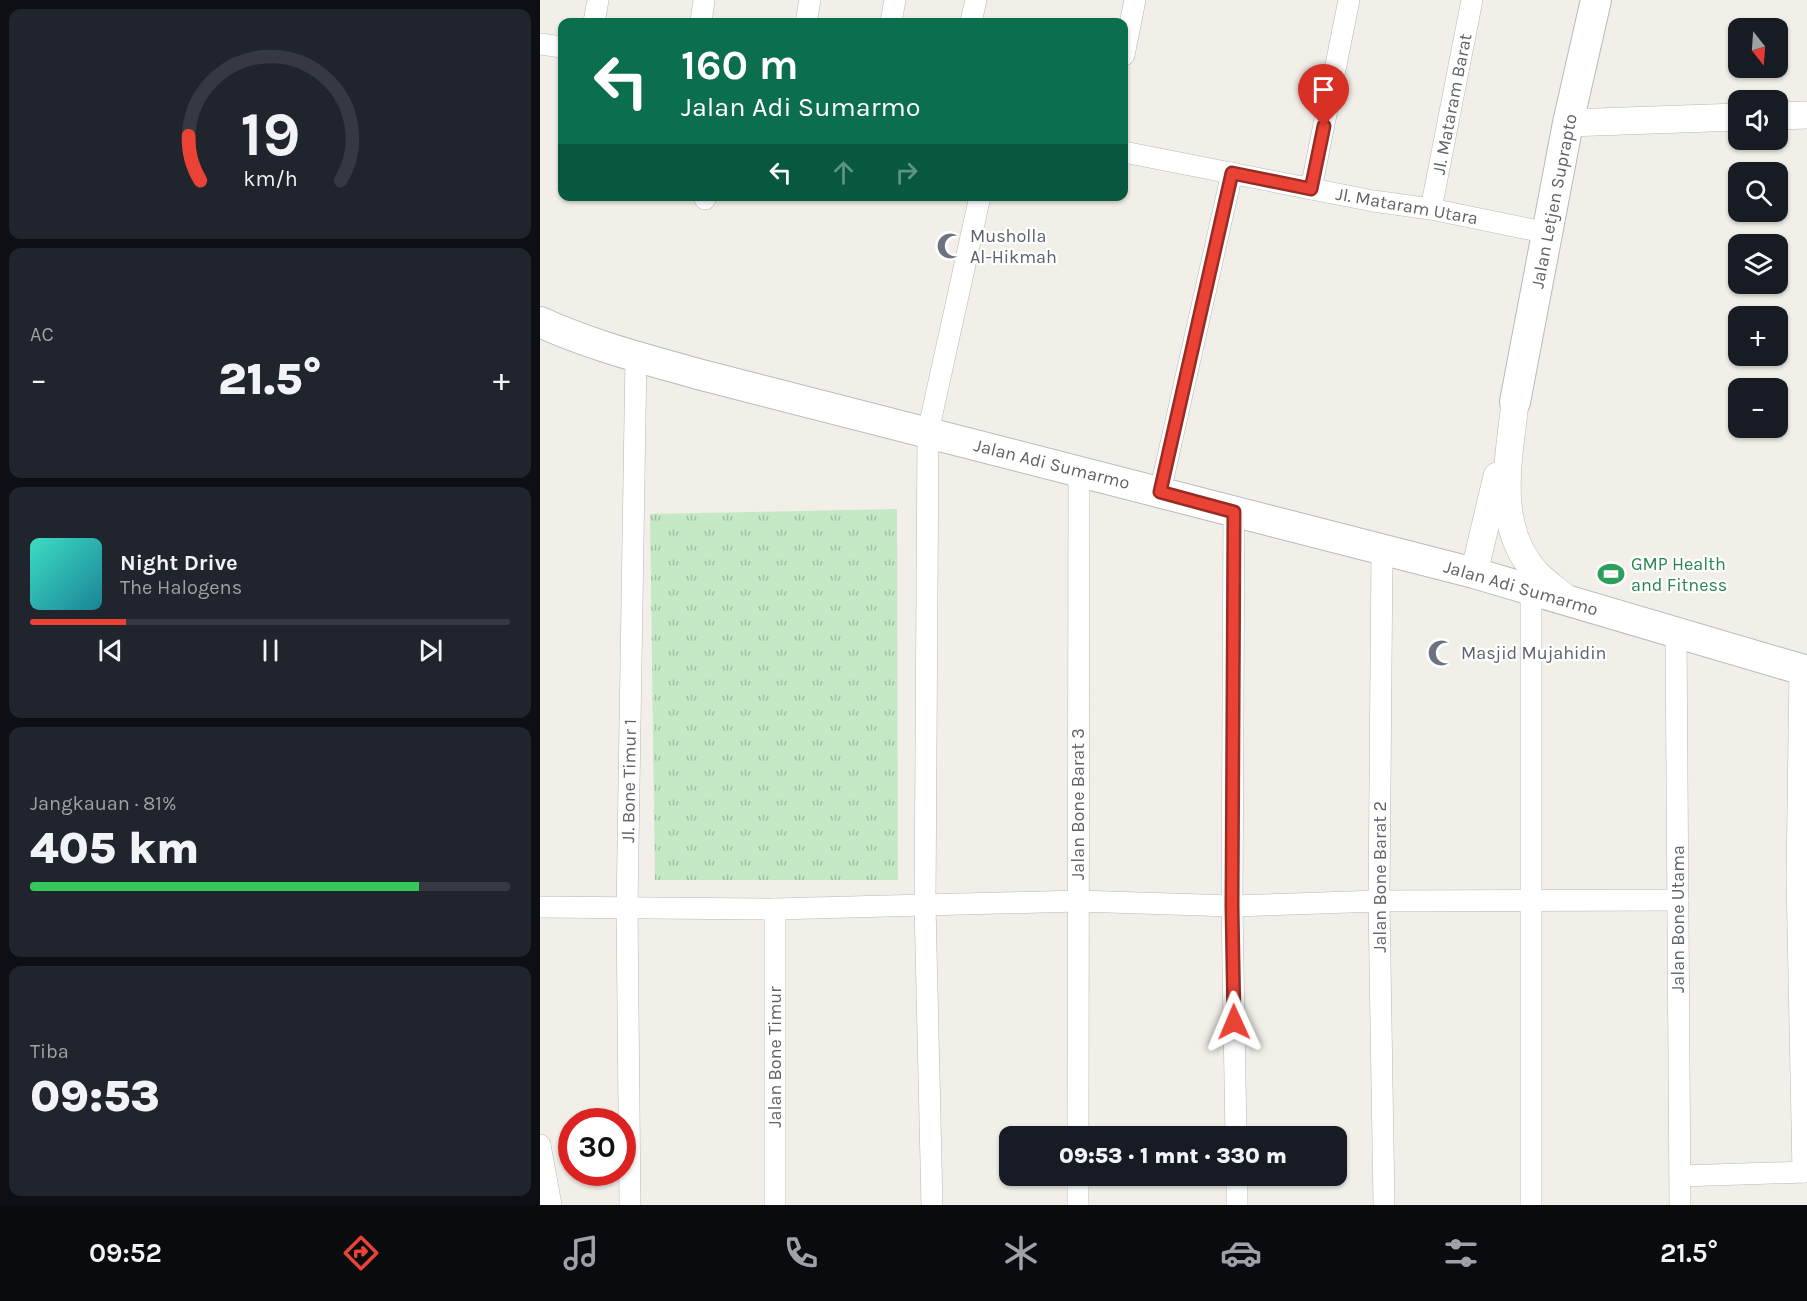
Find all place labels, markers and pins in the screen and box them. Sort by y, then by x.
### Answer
pin [1298,64,1349,126]
place label: Musholla Al-Hikmah [970,225,1057,268]
mosque icon: Musholla Al-Hikmah [935,231,965,261]
place label: GMP Health and Fitness [1631,553,1727,596]
sports icon: GMP Health and Fitness [1596,559,1626,589]
mosque icon: Masjid Mujahidin [1426,638,1456,668]
place label: Masjid Mujahidin [1461,642,1606,664]

